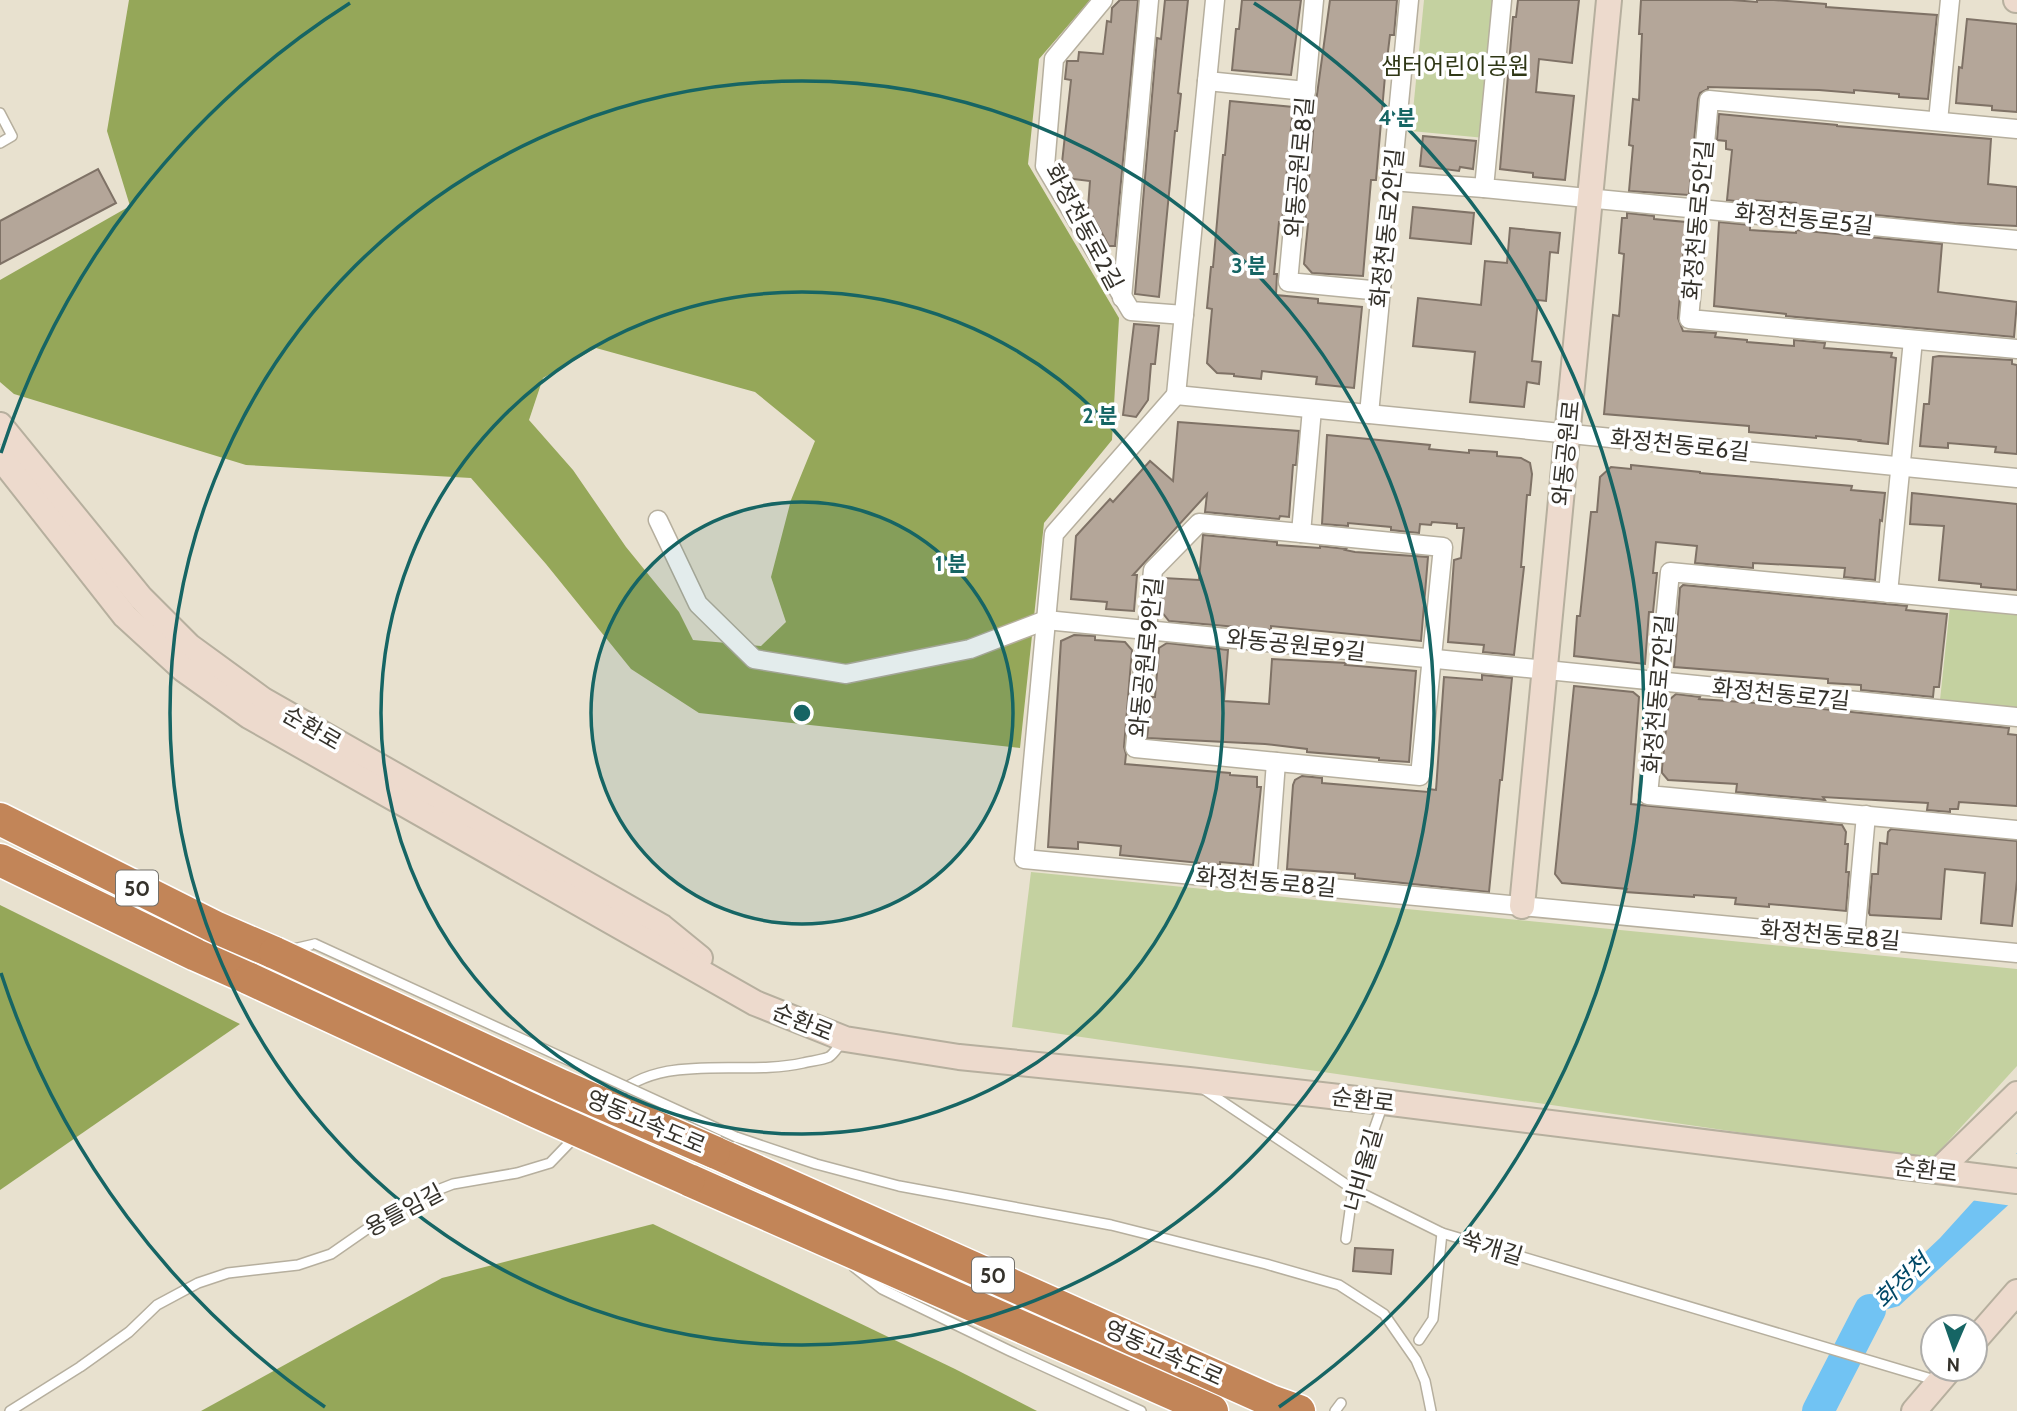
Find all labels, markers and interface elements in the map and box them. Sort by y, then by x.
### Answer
park label: 샘터어린이공원 [1381,52,1529,80]
street label: 와동공원로8길 [1279,96,1319,238]
text: 4 분 [1378,105,1416,130]
street label: 화정천동로5안길 [1677,139,1719,301]
street label: 화정천동로2안길 [1365,147,1409,309]
street label: 화정천동로2길 [1039,159,1129,295]
street label: 화정천동로5길 [1733,198,1875,240]
text: 3 분 [1231,253,1267,278]
street label: 와동공원로 [1547,399,1585,507]
text: 2 분 [1082,403,1118,428]
street label: 화정천동로6길 [1609,424,1751,466]
text: 1 분 [935,551,967,576]
street label: 와동공원로9안길 [1124,575,1168,739]
street label: 화정천동로7안길 [1637,613,1679,775]
street label: 와동공원로9길 [1225,624,1367,666]
street label: 화정천동로7길 [1711,673,1851,715]
street label: 순환로 [278,700,346,756]
centre of rings [790,701,814,725]
street label: 화정천동로8길 [1195,862,1337,902]
road number: 50 [116,870,158,906]
street label: 화정천동로8길 [1759,915,1901,955]
street label: 순환로 [768,997,838,1047]
street label: 순환로 [1330,1082,1396,1118]
street label: 영동고속도로 [582,1084,710,1160]
street label: 너비울길 [1338,1125,1388,1215]
street label: 순환로 [1893,1152,1959,1188]
street label: 용틀임길 [360,1178,448,1242]
street label: 쑥개길 [1458,1225,1526,1271]
water label: 화정천 [1868,1246,1938,1314]
road number: 50 [972,1258,1014,1292]
north arrow [1919,1313,1989,1383]
street label: 영동고속도로 [1100,1314,1228,1392]
text: N [1946,1353,1961,1376]

